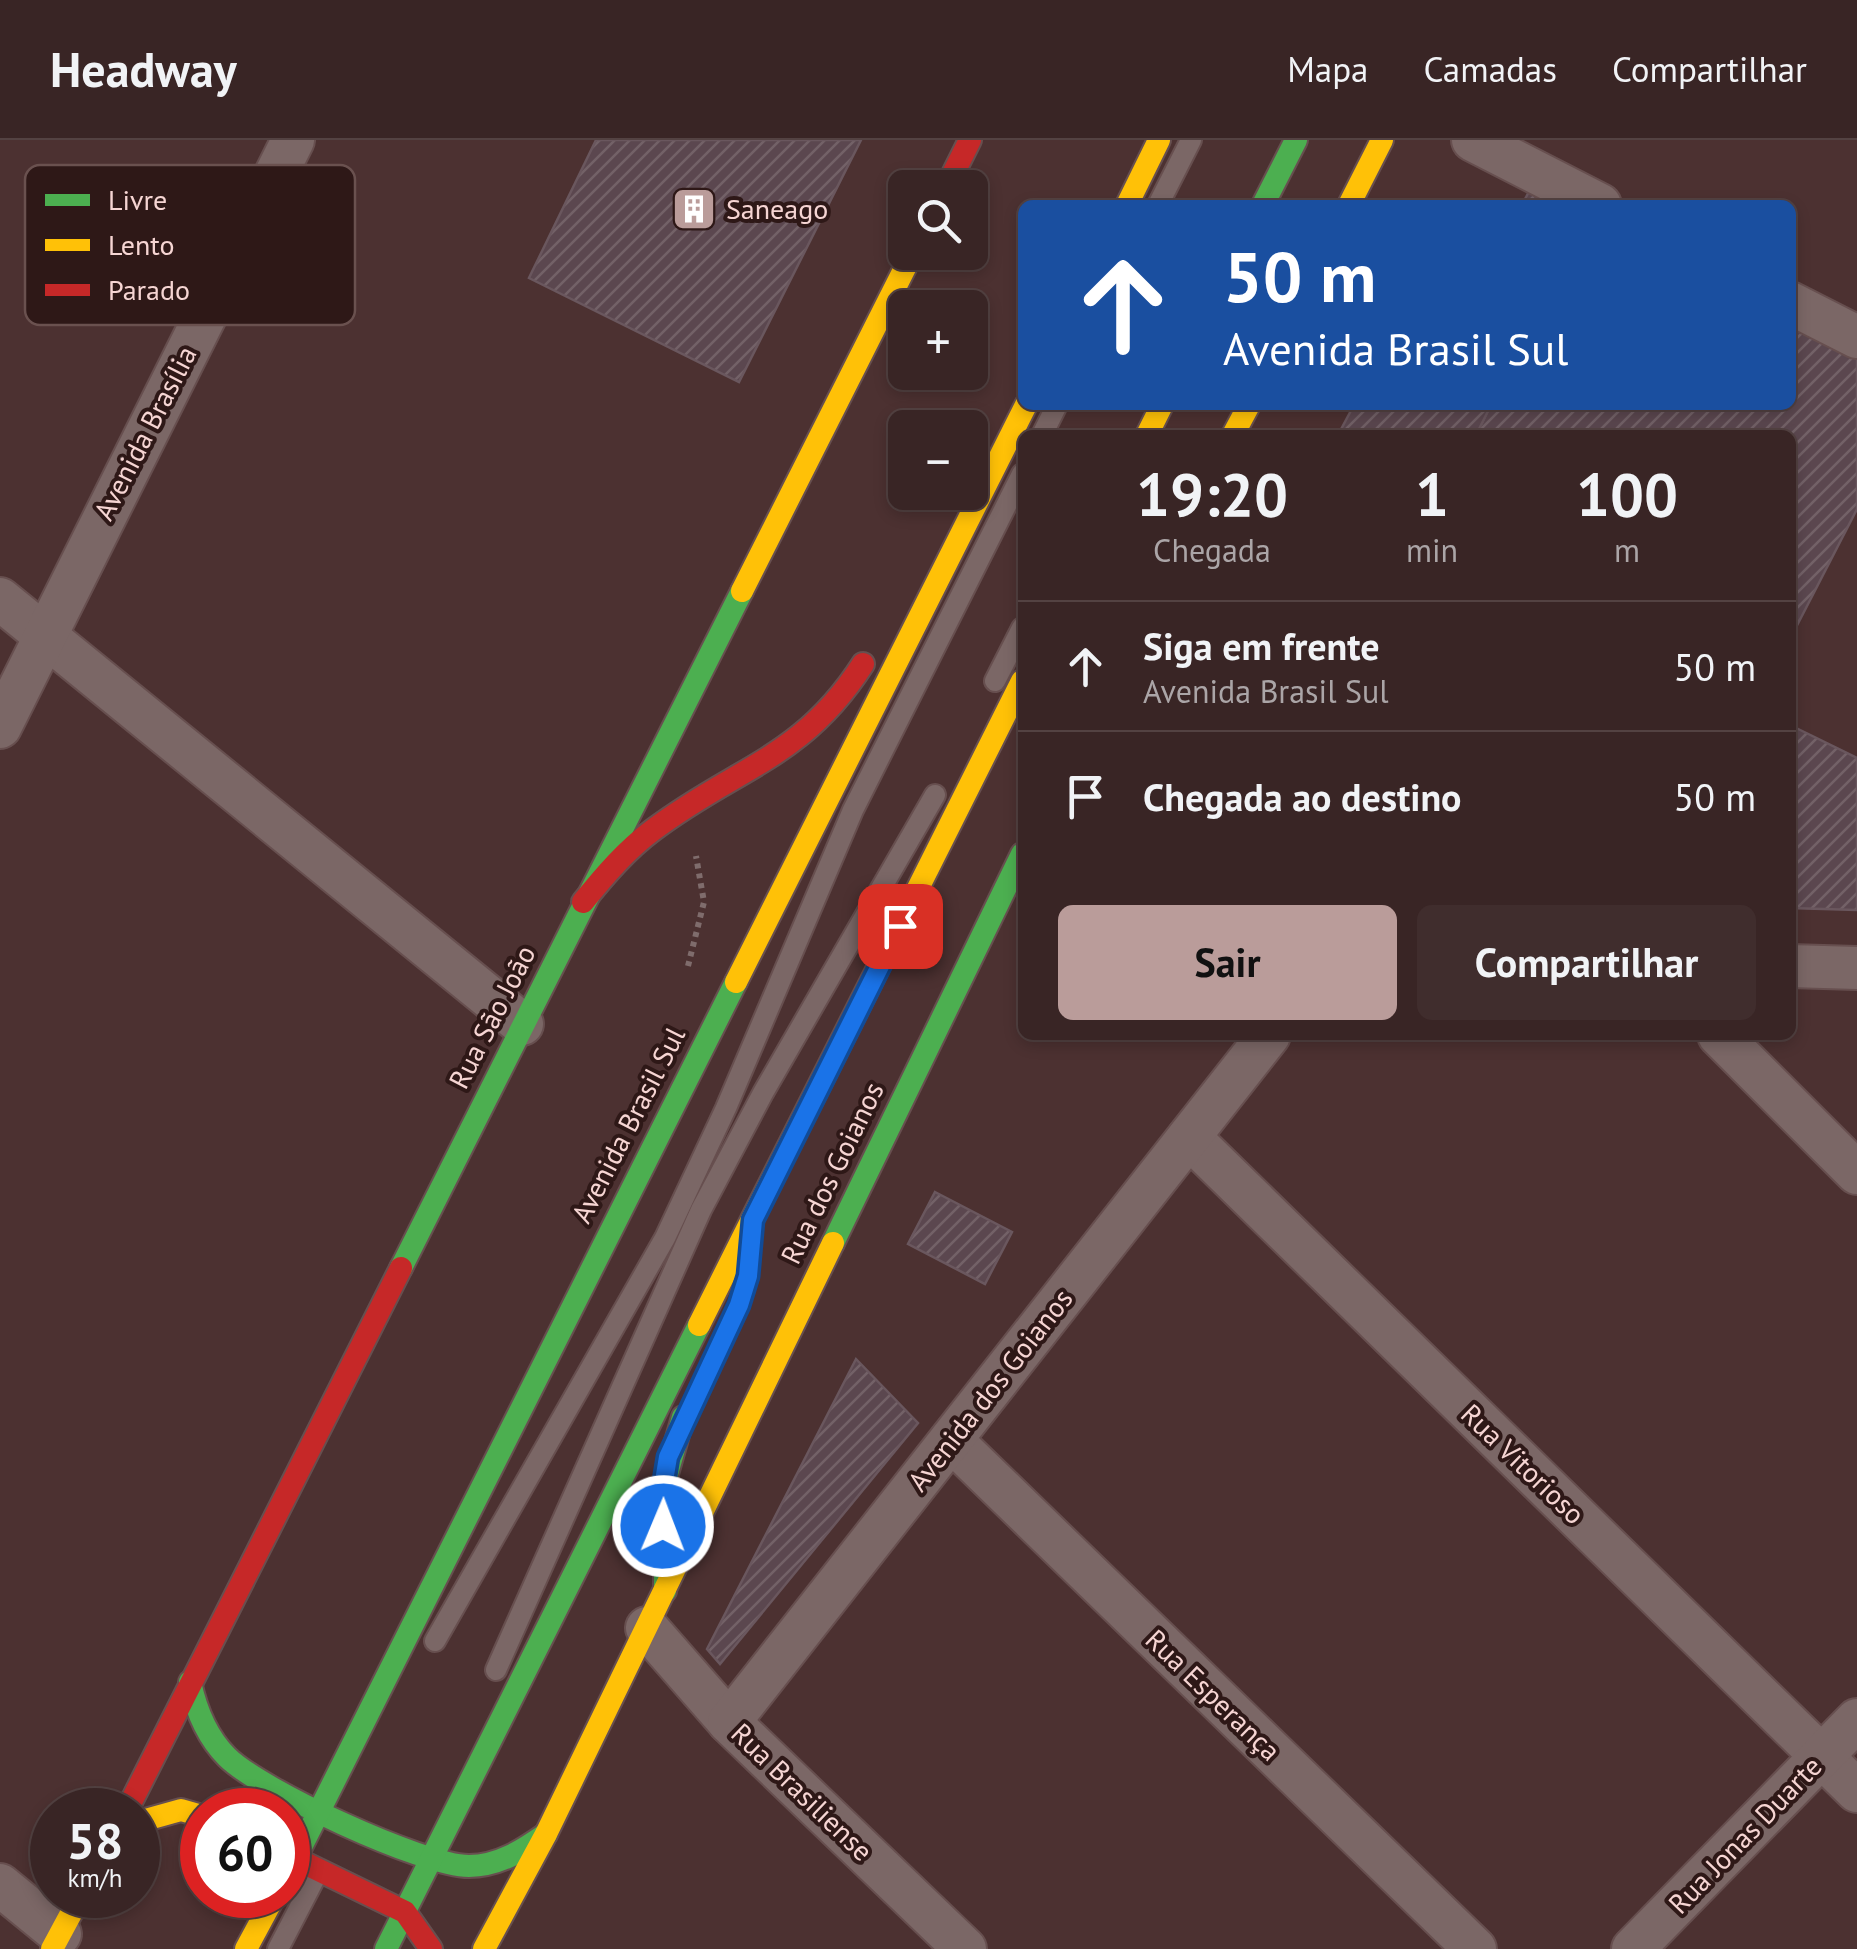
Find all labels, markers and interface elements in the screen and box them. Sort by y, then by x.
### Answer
text: Headway [50,38,237,100]
text: Mapa [1287,46,1368,92]
text: Camadas [1423,46,1557,92]
text: Compartilhar [1612,46,1807,92]
legend [25,165,355,325]
map controls [888,170,988,510]
button: search [888,170,988,270]
text: Livre [108,181,167,218]
building icon: Saneago [671,186,717,232]
place label: Saneago [726,190,828,227]
text: Lento [108,226,175,263]
text: 50 m [1223,231,1376,321]
icon: ahead [1058,240,1188,370]
text: Parado [108,271,190,308]
button: + [888,290,988,390]
text: Avenida Brasil Sul [1223,319,1568,377]
street label: Avenida Brasília [85,339,204,526]
button: − [888,410,988,510]
text: 19:20 [1136,455,1288,533]
text: 1 [1415,455,1449,533]
text: 100 [1576,455,1678,533]
text: Chegada [1153,529,1271,571]
text: min [1406,529,1458,571]
text: m [1614,529,1640,571]
text: Siga em frente [1143,621,1380,670]
icon: ahead [1058,639,1113,694]
text: 50 m [1674,642,1756,691]
text: Avenida Brasil Sul [1143,670,1389,712]
icon: arrive [1058,769,1113,824]
text: Chegada ao destino [1143,772,1462,821]
text: 50 m [1674,772,1756,821]
pin [858,884,943,969]
icon: arrive [873,899,928,954]
button: Sair [1058,905,1397,1020]
button: Compartilhar [1417,905,1756,1020]
street label: Rua São João [440,939,543,1095]
street label: Avenida Brasil Sul [562,1021,693,1229]
street label: Rua dos Goianos [772,1076,892,1270]
street label: Avenida dos Goianos [899,1281,1080,1498]
street label: Rua Vitorioso [1454,1395,1593,1532]
position arrow [611,1474,715,1578]
street label: Rua Esperança [1138,1621,1289,1768]
street label: Rua Brasiliense [724,1715,881,1869]
street label: Rua Jonas Duarte [1660,1748,1829,1921]
speed limit sign: 60 [180,1788,310,1918]
text: 58 [67,1808,123,1873]
text: km/h [68,1862,122,1894]

